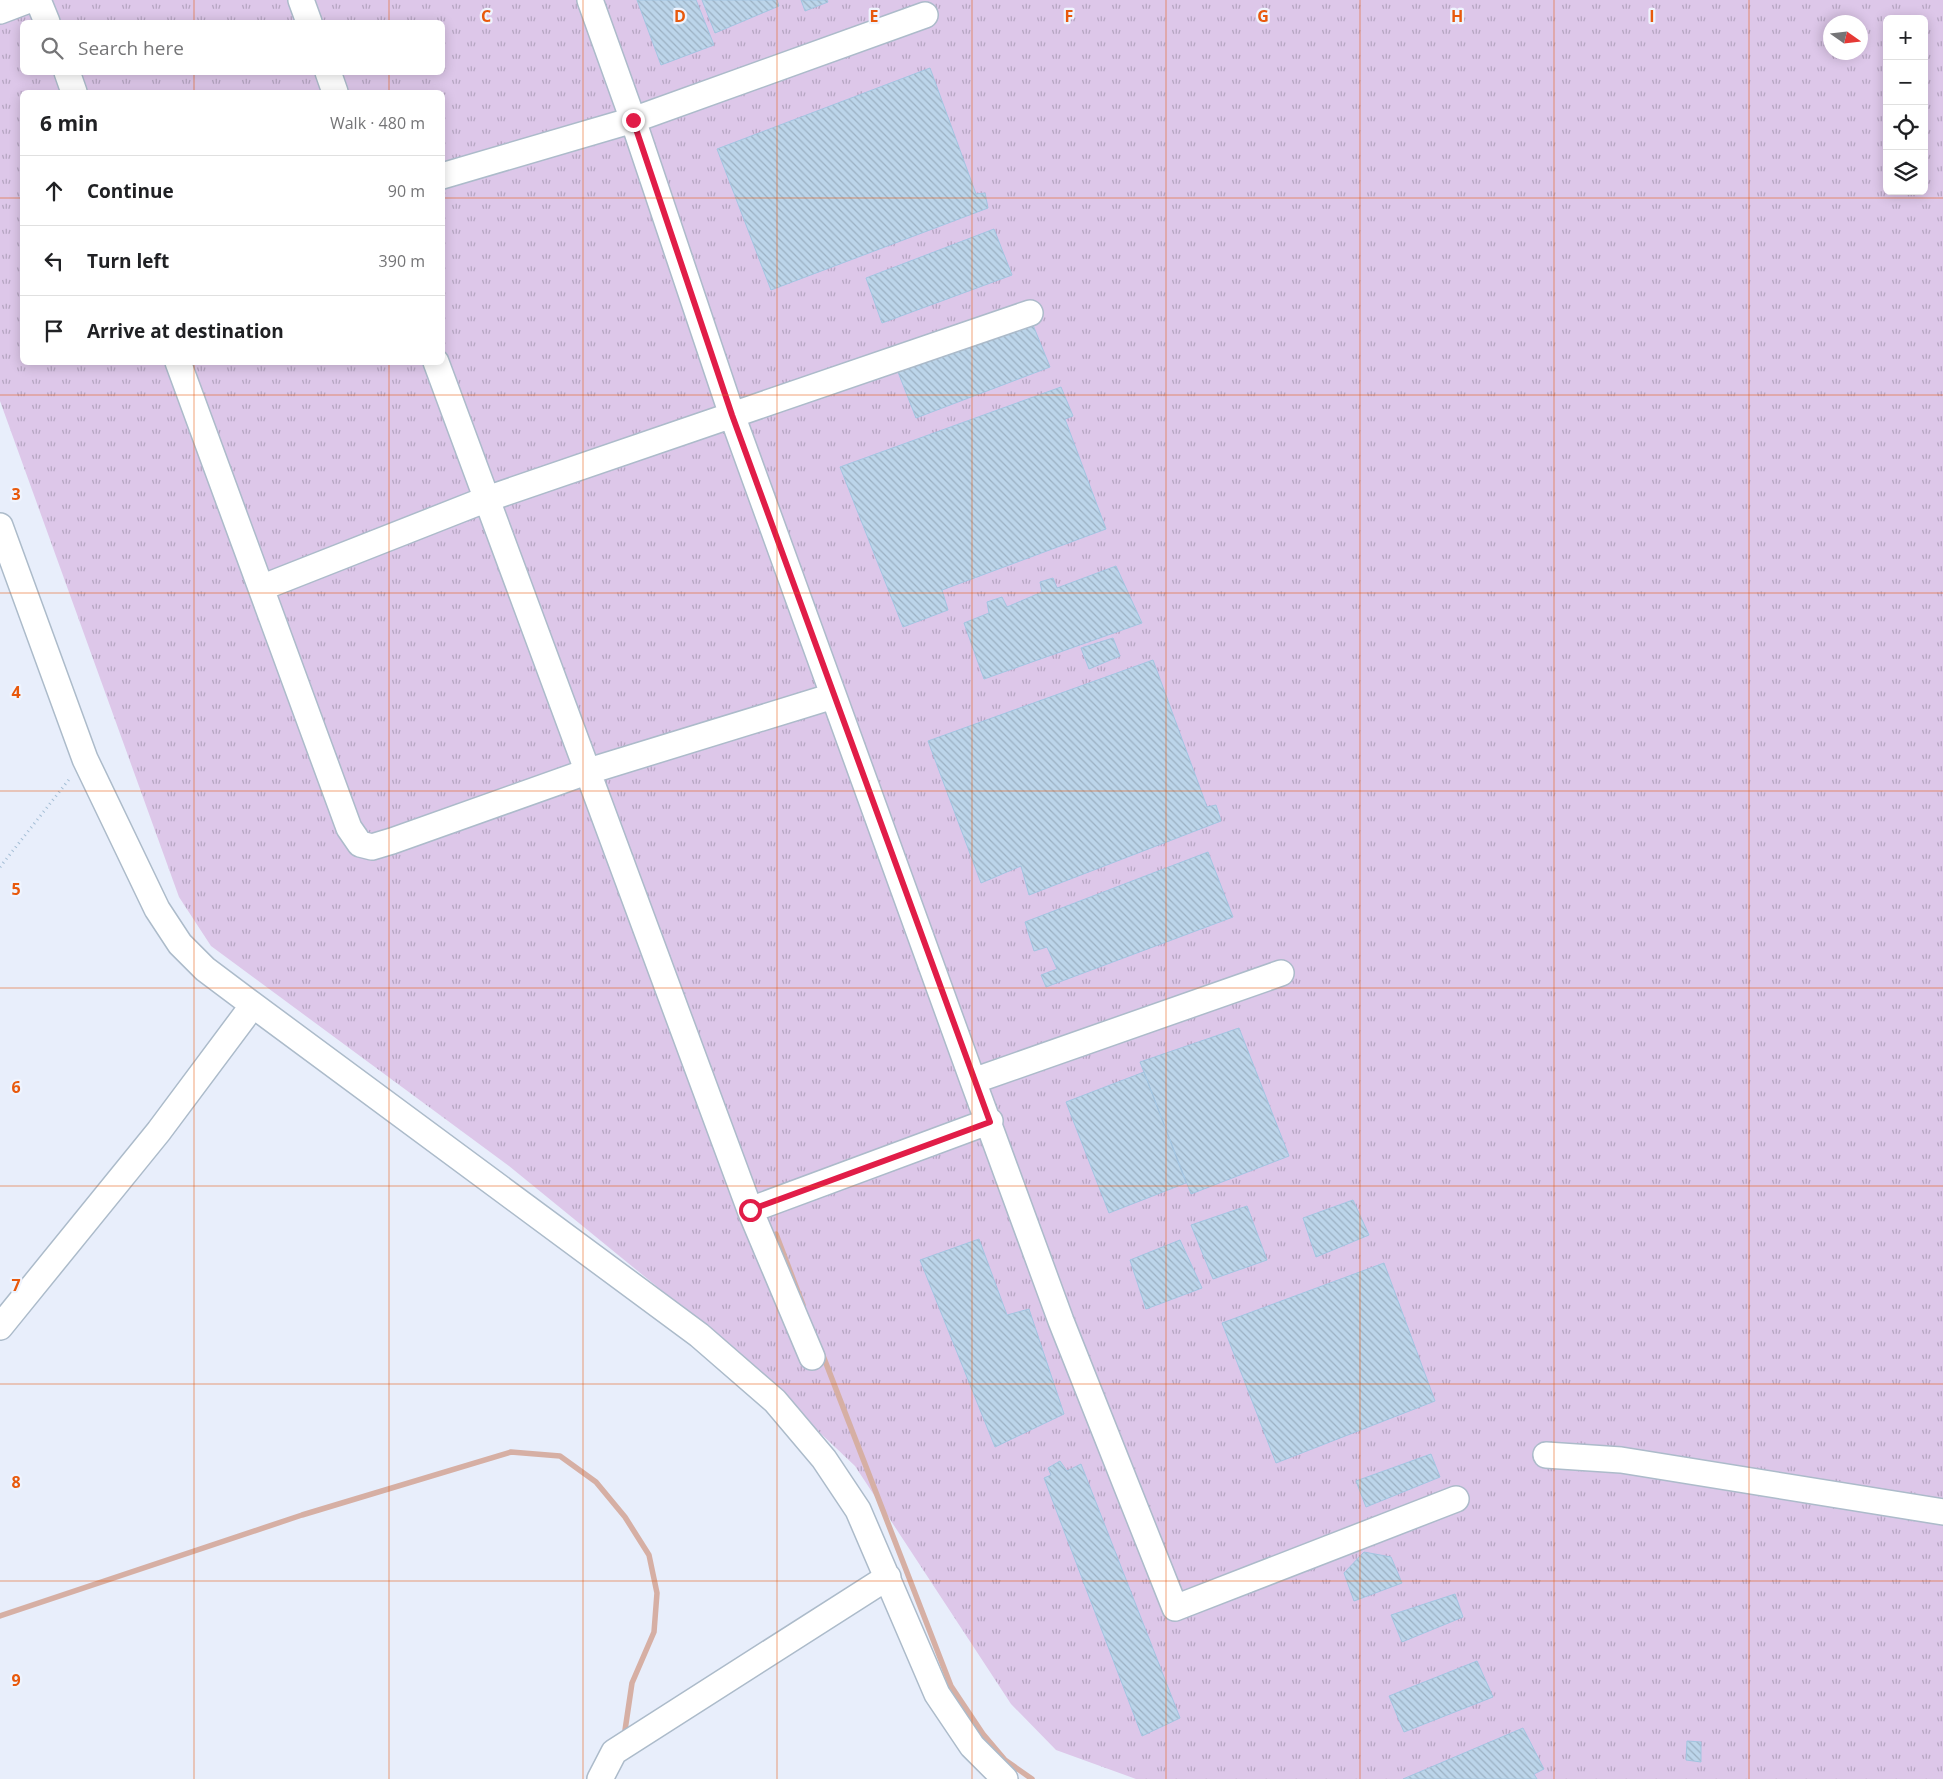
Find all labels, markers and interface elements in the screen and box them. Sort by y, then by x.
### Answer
text: C [481,5,491,27]
text: D [674,5,686,27]
text: E [870,5,879,27]
text: F [1065,5,1073,27]
text: G [1257,5,1269,27]
text: H [1451,5,1463,27]
text: I [1649,5,1655,27]
north arrow [1823,15,1868,60]
map controls [1883,15,1928,195]
button: + [1883,15,1928,60]
search box [20,20,445,75]
icon: search [38,34,66,62]
text: Search here [78,35,184,61]
button: − [1883,60,1928,105]
button: locate [1883,105,1928,150]
text: 6 min [40,109,98,137]
route end [622,109,645,132]
text: Walk · 480 m [330,112,425,134]
button: layers [1883,150,1928,195]
icon: ahead [40,177,68,205]
text: Continue [87,178,174,204]
text: 90 m [388,180,425,202]
icon: left [40,247,68,275]
text: Turn left [87,248,169,274]
text: 390 m [379,250,425,272]
icon: arrive [40,317,68,345]
text: Arrive at destination [87,318,284,344]
text: 3 [11,483,21,505]
text: 4 [11,681,21,703]
text: 5 [11,878,21,900]
text: 6 [11,1076,21,1098]
route start [739,1199,762,1222]
text: 7 [11,1274,21,1296]
text: 8 [11,1471,21,1493]
text: 9 [11,1669,21,1691]

